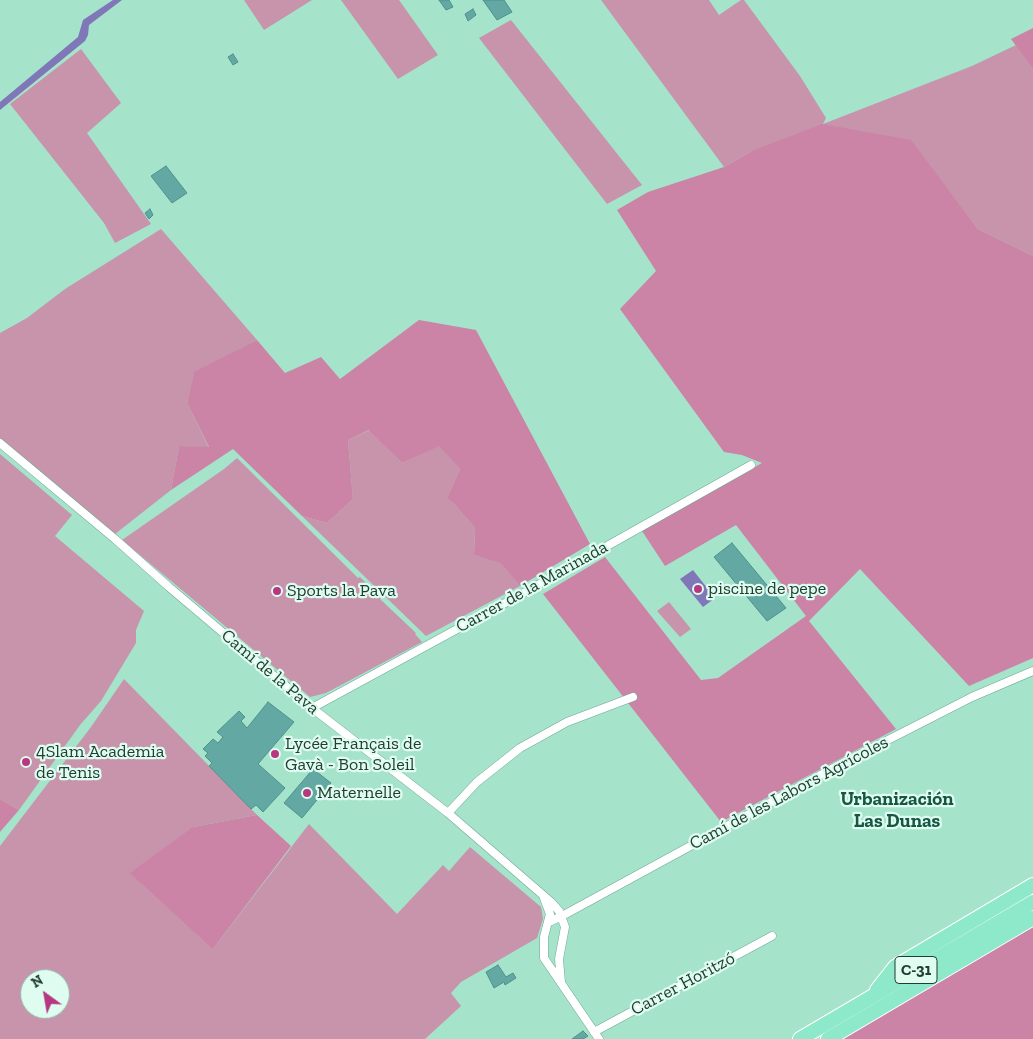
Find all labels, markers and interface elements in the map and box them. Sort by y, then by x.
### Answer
street label: Carrer de la Marinada [452,536,612,638]
place label: piscine de pepe [708,578,826,600]
place label: Sports la Pava [287,580,396,602]
marker: piscine de pepe [692,583,704,595]
marker: Sports la Pava [271,585,283,597]
street label: Camí de la Pava [217,625,323,719]
street label: Camí de les Labors Agrícoles [686,731,892,855]
place label: Lycée Français de Gavà - Bon Soleil [285,733,421,776]
place label: 4Slam Academia de Tenis [36,741,164,784]
marker: Lycée Français de Gavà - Bon Soleil [269,748,281,760]
marker: 4Slam Academia de Tenis [20,756,32,768]
place label: Maternelle [317,782,401,804]
marker: Maternelle [301,787,313,799]
district label: Urbanización Las Dunas [840,789,954,833]
street label: Carrer Horitzó [627,948,739,1020]
road number: C-31 [895,956,937,984]
north arrow [20,969,70,1019]
text: N [28,972,46,992]

